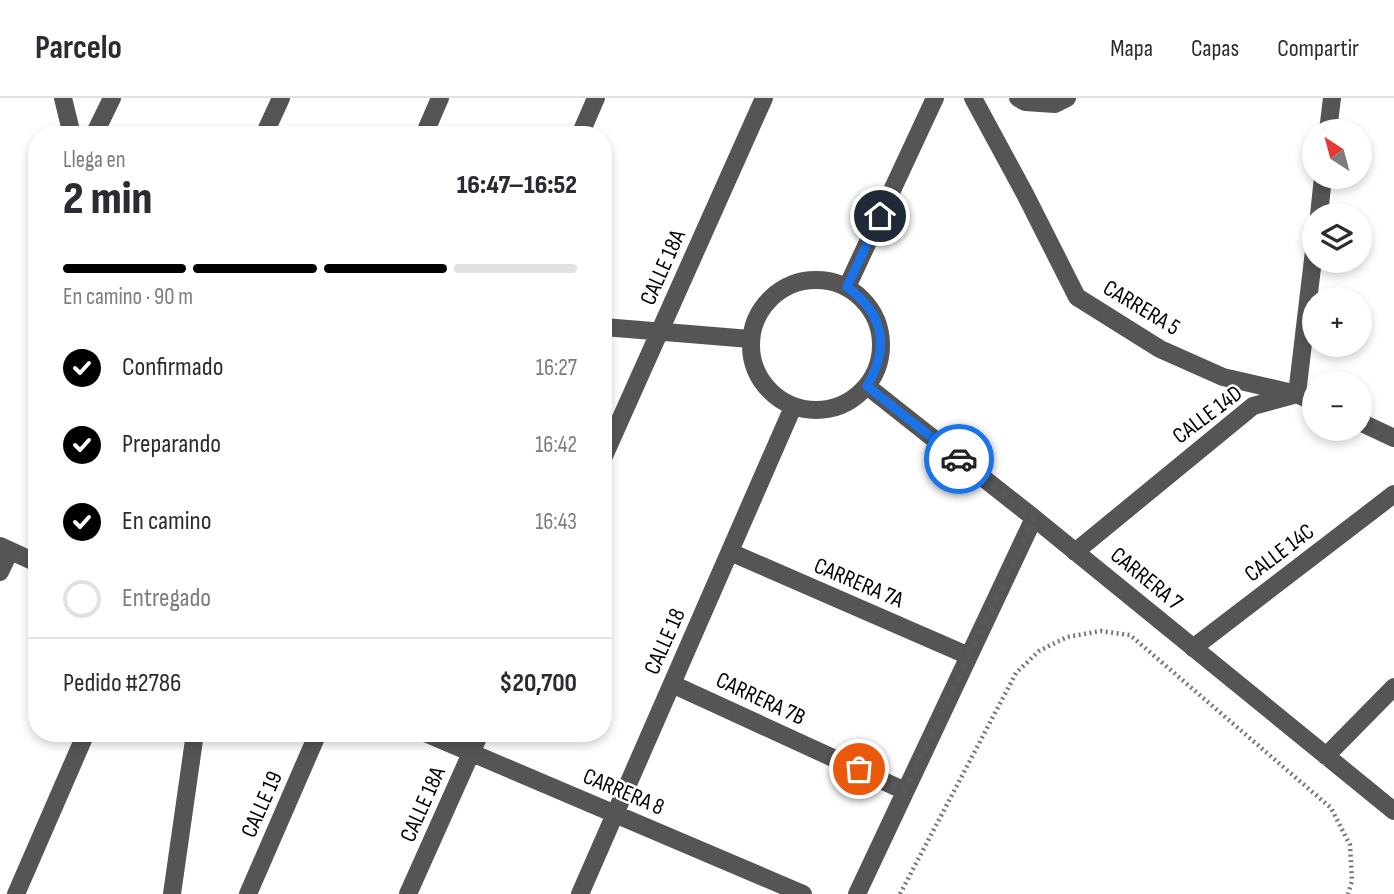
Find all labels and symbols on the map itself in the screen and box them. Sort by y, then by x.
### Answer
north arrow [1302,119,1372,189]
pin [850,186,910,246]
street label: CALLE 18A [634,225,692,309]
street label: CARRERA 5 [1098,274,1185,342]
street label: CALLE 14D [1167,379,1248,450]
courier [924,424,994,494]
street label: CALLE 14C [1239,518,1320,588]
street label: CARRERA 7 [1105,541,1188,616]
street label: CARRERA 7A [810,552,908,614]
street label: CALLE 18 [638,604,692,679]
street label: CARRERA 7B [711,666,810,732]
pin [829,739,889,799]
street label: CALLE 18A [394,762,452,846]
street label: CARRERA 8 [579,762,669,822]
street label: CALLE 19 [235,767,289,842]

